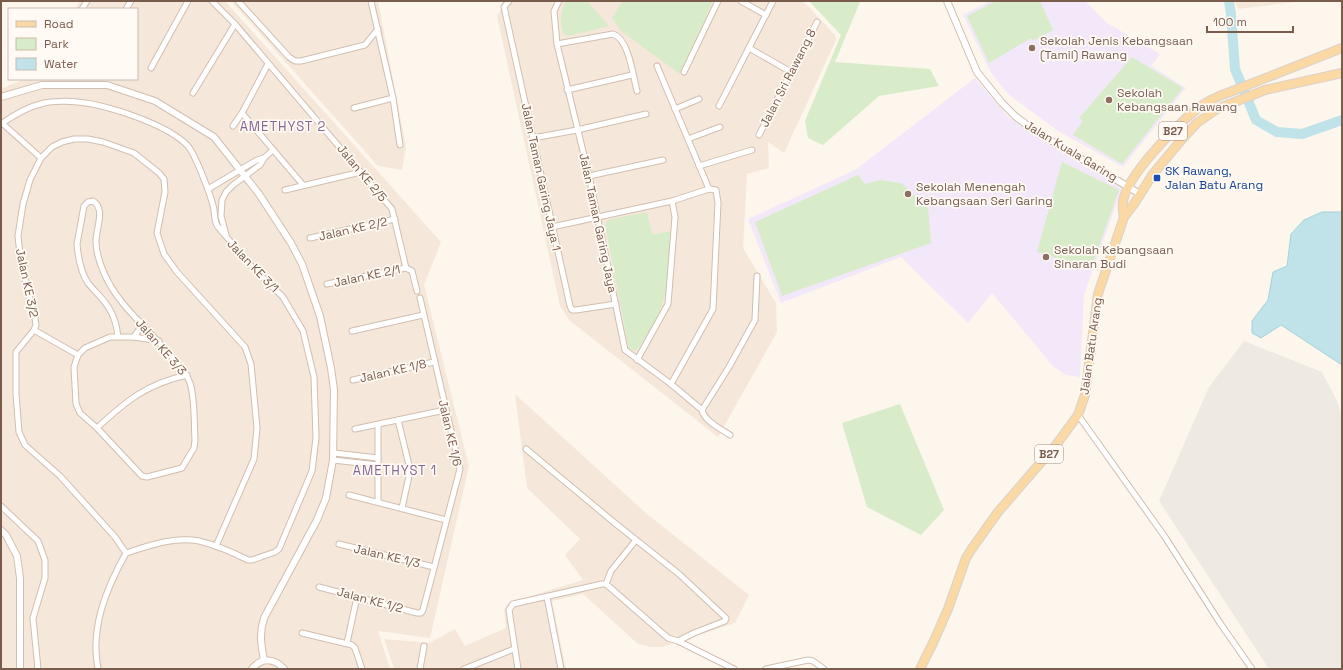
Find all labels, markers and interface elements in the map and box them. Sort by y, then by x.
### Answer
legend [8,8,138,80]
scale bar [1207,8,1293,34]
text: 100 m [1213,14,1247,30]
text: Road [44,16,73,32]
street label: Jalan Sri Rawang 8 [756,26,820,130]
place label: Sekolah Jenis Kebangsaan (Tamil) Rawang [1040,33,1193,63]
text: Park [44,36,69,52]
marker: Sekolah Jenis Kebangsaan (Tamil) Rawang [1027,43,1037,53]
text: Water [44,56,78,72]
place label: Sekolah Kebangsaan Rawang [1117,85,1237,115]
marker: Sekolah Kebangsaan Rawang [1104,95,1114,105]
street label: Jalan Taman Garing Jaya 1 [518,102,564,252]
street label: Jalan Kuala Garing [1022,117,1120,185]
district label: AMETHYST 2 [240,118,326,135]
road number: B27 [1159,122,1187,140]
street label: Jalan KE 2/5 [333,141,391,205]
street label: Jalan Taman Garing Jaya [575,152,621,294]
place label: SK Rawang, Jalan Batu Arang [1165,163,1263,193]
marker: SK Rawang, Jalan Batu Arang [1152,173,1162,183]
place label: Sekolah Menengah Kebangsaan Seri Garing [916,179,1053,209]
marker: Sekolah Menengah Kebangsaan Seri Garing [903,189,913,199]
street label: Jalan KE 2/2 [317,213,389,245]
street label: Jalan KE 3/1 [224,236,282,296]
place label: Sekolah Kebangsaan Sinaran Budi [1054,242,1174,272]
street label: Jalan KE 3/2 [12,247,42,319]
marker: Sekolah Kebangsaan Sinaran Budi [1041,252,1051,262]
street label: Jalan KE 2/1 [332,261,402,291]
street label: Jalan Batu Arang [1076,296,1106,396]
street label: Jalan KE 3/3 [132,315,190,379]
street label: Jalan KE 1/8 [358,356,428,386]
street label: Jalan KE 1/6 [435,398,465,468]
road number: B27 [1035,445,1063,463]
district label: AMETHYST 1 [353,462,437,479]
street label: Jalan KE 1/3 [352,541,422,571]
street label: Jalan KE 1/2 [335,583,405,617]

